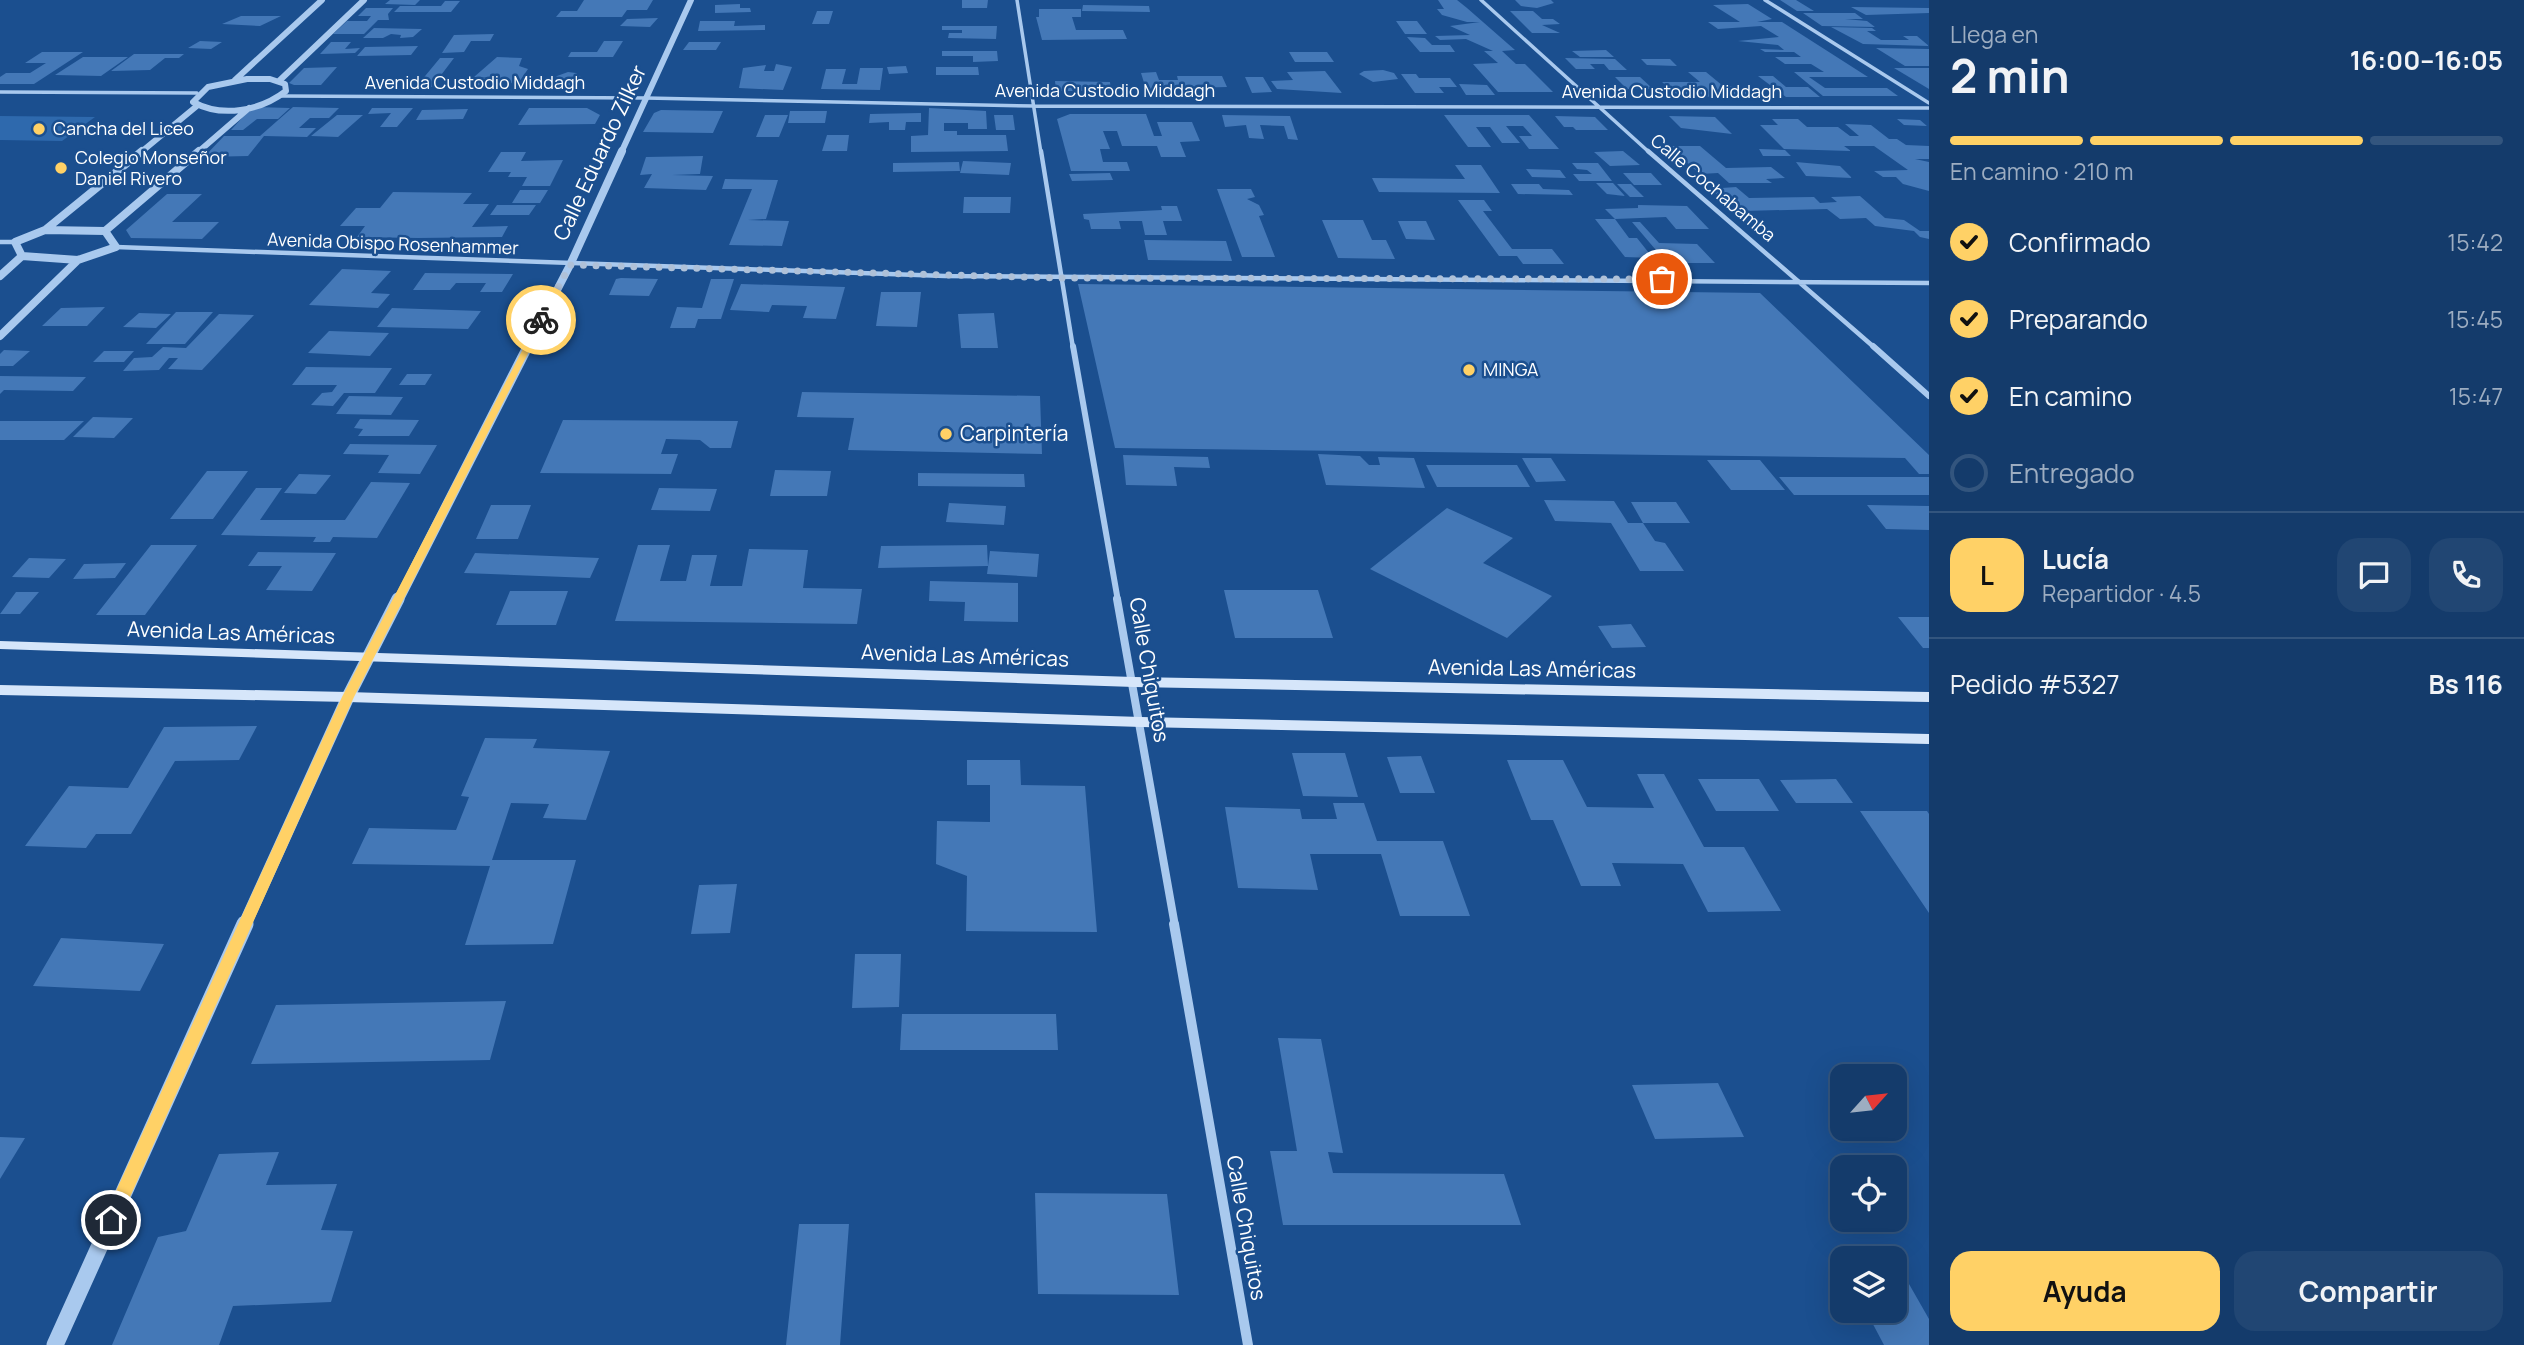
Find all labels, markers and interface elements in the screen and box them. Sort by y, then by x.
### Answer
text: Llega en [1950,18,2038,50]
text: 16:00–16:05 [2350,42,2503,78]
text: 2 min [1950,44,2070,107]
street label: Calle Eduardo Zilker [546,60,652,245]
street label: Avenida Custodio Middagh [365,70,585,94]
street label: Avenida Custodio Middagh [995,78,1215,102]
street label: Avenida Custodio Middagh [1562,79,1782,103]
place label: Cancha del Liceo [53,116,194,140]
marker: Cancha del Liceo [31,121,47,137]
street label: Calle Cochabamba [1646,128,1781,247]
place label: Colegio Monseñor Daniel Rivero [75,145,227,190]
text: En camino · 210 m [1950,155,2134,187]
marker: Colegio Monseñor Daniel Rivero [53,160,69,176]
icon: check [1950,223,1988,261]
text: Confirmado [2009,224,2151,260]
text: 15:42 [2447,226,2503,258]
street label: Avenida Obispo Rosenhammer [267,227,520,259]
pin [1632,249,1692,309]
icon: bag [1643,260,1681,298]
courier [506,285,576,355]
icon: check [1950,300,1988,338]
icon: bike [522,301,560,339]
text: Preparando [2009,301,2148,337]
text: 15:45 [2447,303,2503,335]
place label: MINGA [1483,357,1539,381]
marker: MINGA [1461,362,1477,378]
icon: check [1950,377,1988,415]
text: En camino [2009,378,2132,414]
text: 15:47 [2449,380,2503,412]
place label: Carpintería [960,419,1068,447]
marker: Carpintería [938,426,954,442]
text: Entregado [2009,455,2135,491]
button: chat [2337,538,2411,612]
button: phone [2429,538,2503,612]
text: Lucía [2042,541,2109,577]
text: L [1980,557,1994,593]
text: Repartidor · 4.5 [2042,577,2201,609]
street label: Calle Chiquitos [1123,595,1176,744]
street label: Avenida Las Américas [127,614,335,650]
street label: Avenida Las Américas [861,637,1069,673]
street label: Avenida Las Américas [1428,652,1636,684]
text: Pedido #5327 [1950,666,2119,702]
text: Bs 116 [2428,666,2503,702]
north arrow [1830,1064,1908,1141]
map controls [1830,1064,1907,1323]
street label: Calle Chiquitos [1220,1153,1273,1302]
button: locate [1830,1155,1907,1232]
pin [81,1190,141,1250]
icon: home [92,1201,130,1239]
button: layers [1830,1246,1907,1323]
button: Ayuda [1950,1251,2220,1331]
button: Compartir [2234,1251,2503,1331]

